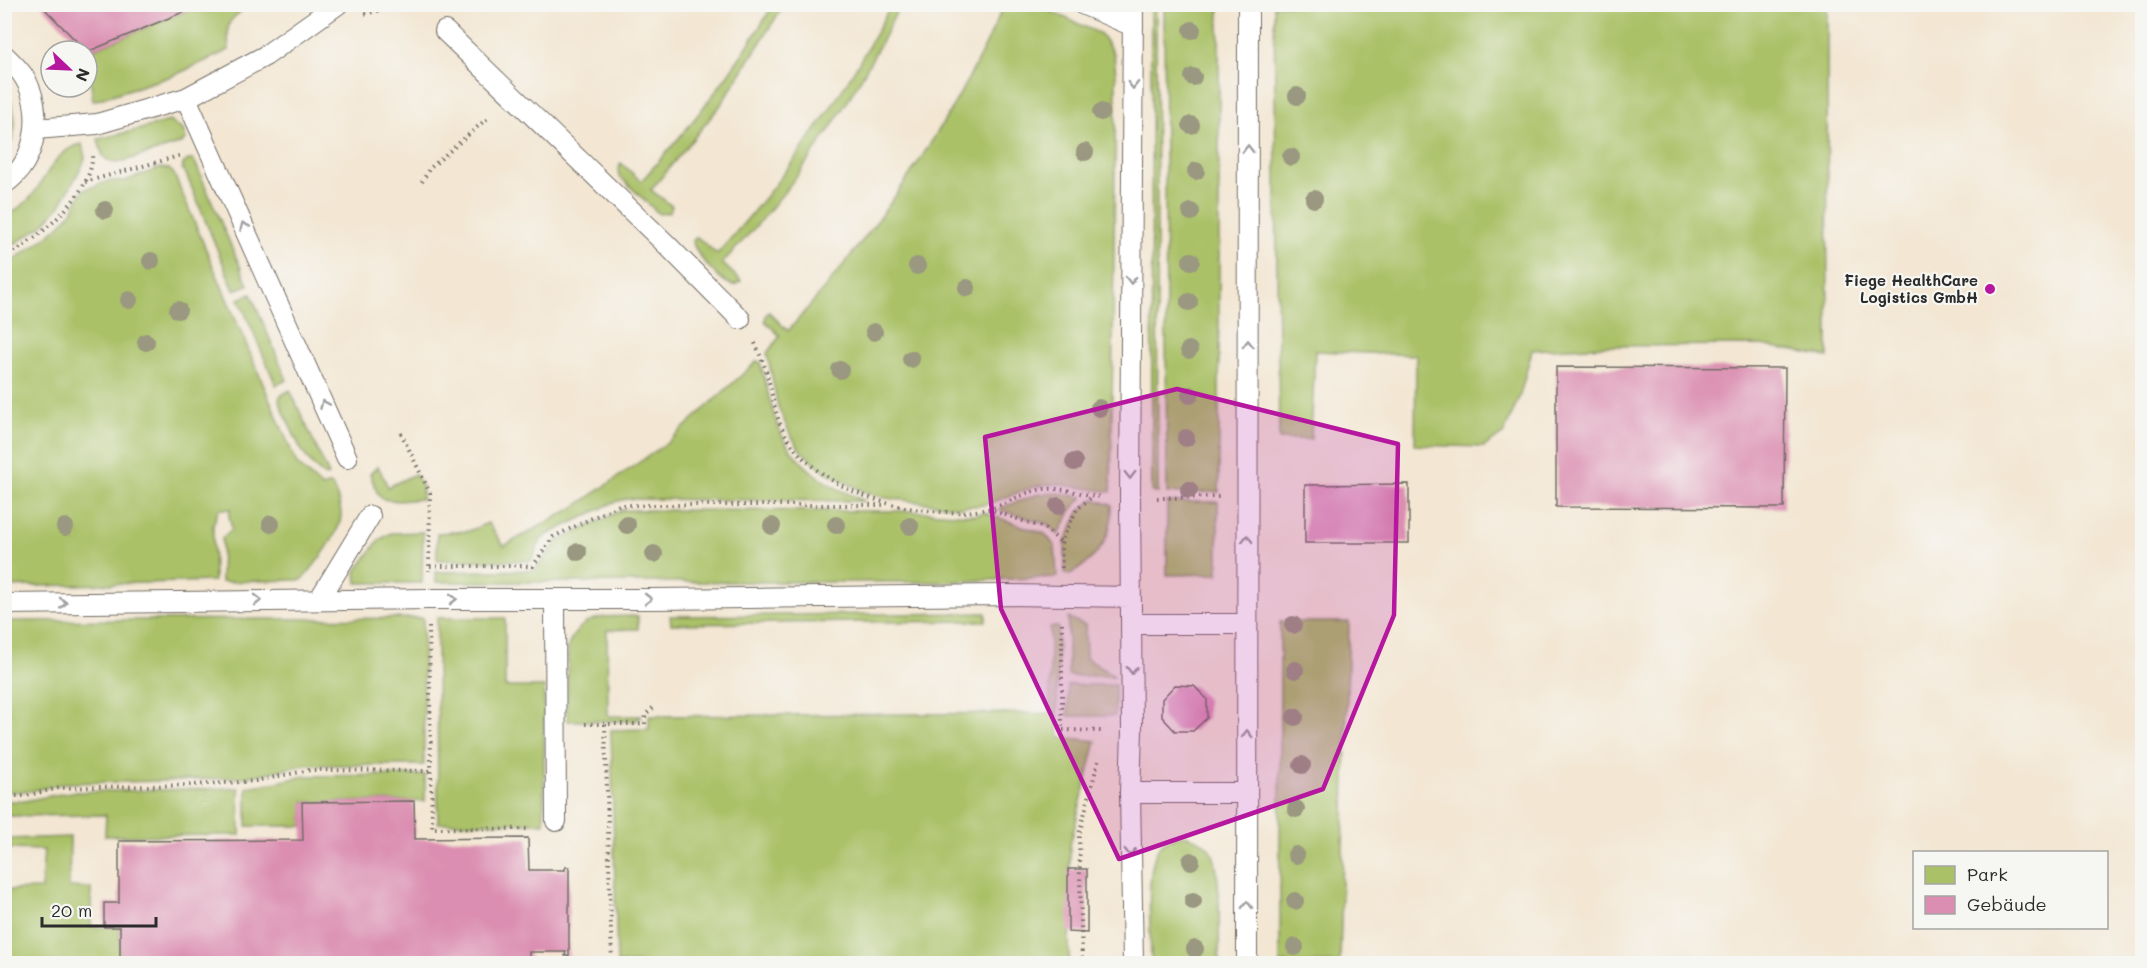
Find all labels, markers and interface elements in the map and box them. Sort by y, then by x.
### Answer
north arrow [39,39,99,99]
text: N [71,65,95,85]
one-way arrow [1126,80,1139,89]
one-way arrow [1242,145,1254,154]
one-way arrow [239,221,251,232]
place label: Fiege HealthCare Logistics GmbH [1844,270,1978,307]
one-way arrow [1125,275,1137,284]
marker: Fiege HealthCare Logistics GmbH [1983,282,1997,296]
one-way arrow [1242,340,1254,349]
one-way arrow [319,399,331,410]
one-way arrow [1124,470,1136,479]
one-way arrow [1241,535,1253,544]
one-way arrow [448,593,457,605]
one-way arrow [643,593,652,605]
one-way arrow [253,594,262,607]
one-way arrow [58,597,67,609]
one-way arrow [1126,665,1138,674]
one-way arrow [1241,730,1253,739]
one-way arrow [1124,847,1137,856]
legend [1913,851,2108,929]
text: Park [1967,862,2008,886]
scale bar [42,890,156,928]
text: Gebäude [1967,892,2047,916]
text: 20 m [51,898,92,922]
one-way arrow [1241,901,1253,910]

